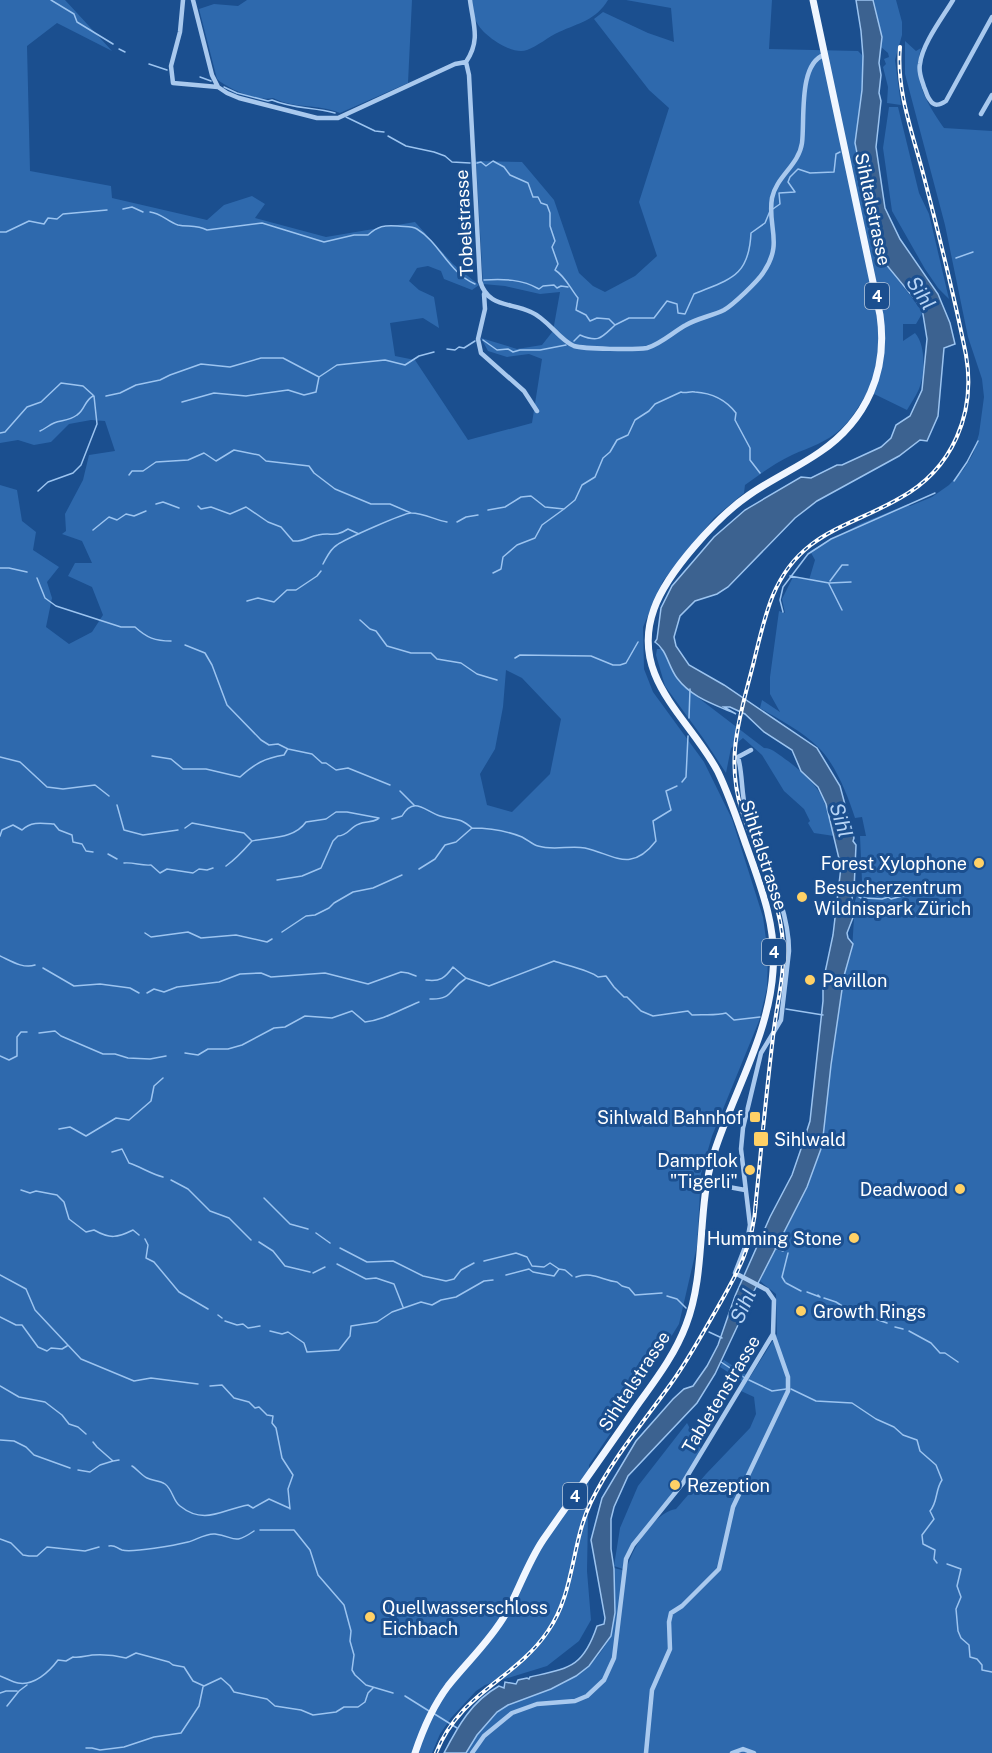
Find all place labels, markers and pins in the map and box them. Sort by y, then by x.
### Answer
place label: Forest Xylophone [821,853,967,874]
marker: Forest Xylophone [972,856,986,870]
place label: Besucherzentrum Wildnispark Zürich [814,877,971,919]
marker: Besucherzentrum Wildnispark Zürich [795,890,809,904]
place label: Pavillon [822,970,887,991]
marker: Pavillon [803,973,817,987]
place label: Sihlwald Bahnhof [597,1107,743,1128]
marker: Sihlwald Bahnhof [748,1110,762,1124]
place label: Sihlwald [774,1129,846,1150]
marker: Sihlwald [752,1130,770,1148]
place label: Dampflok "Tigerli" [657,1150,738,1192]
marker: Dampflok "Tigerli" [743,1163,757,1177]
place label: Deadwood [860,1179,948,1200]
marker: Deadwood [953,1182,967,1196]
place label: Humming Stone [707,1228,842,1249]
marker: Humming Stone [847,1231,861,1245]
place label: Growth Rings [813,1301,926,1322]
marker: Growth Rings [794,1304,808,1318]
place label: Rezeption [687,1475,770,1496]
marker: Rezeption [668,1478,682,1492]
place label: Quellwasserschloss Eichbach [382,1597,548,1639]
marker: Quellwasserschloss Eichbach [363,1610,377,1624]

